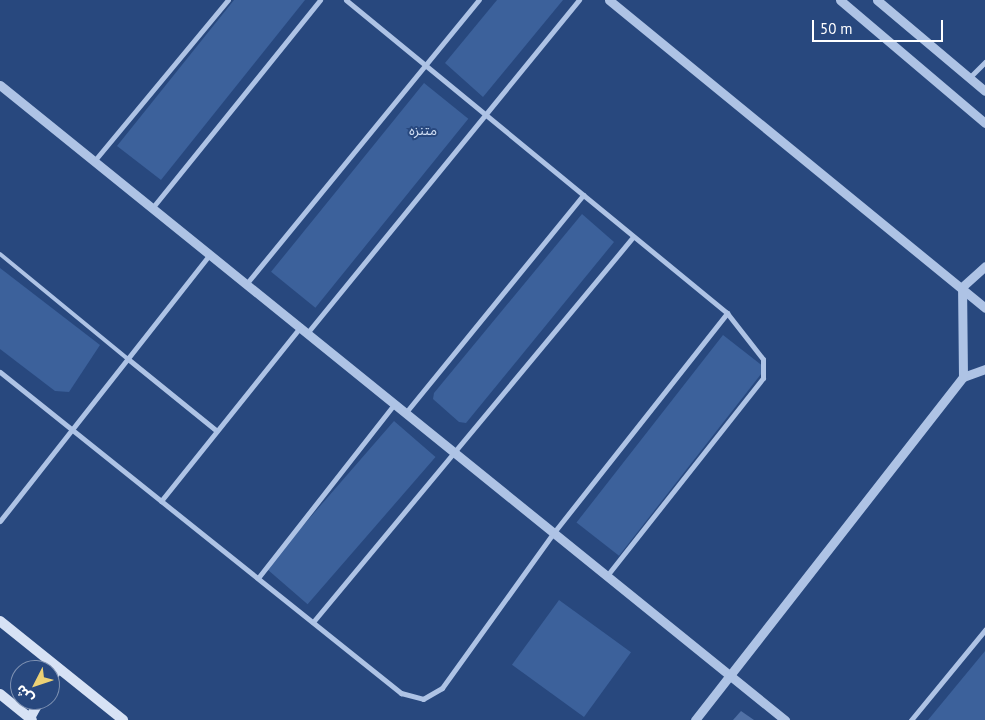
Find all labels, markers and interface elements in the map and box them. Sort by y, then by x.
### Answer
scale bar [815,10,946,42]
text: 50 m [820,19,853,38]
park label: متنزه [409,122,437,138]
north arrow [10,660,60,710]
text: ش [11,681,38,707]

